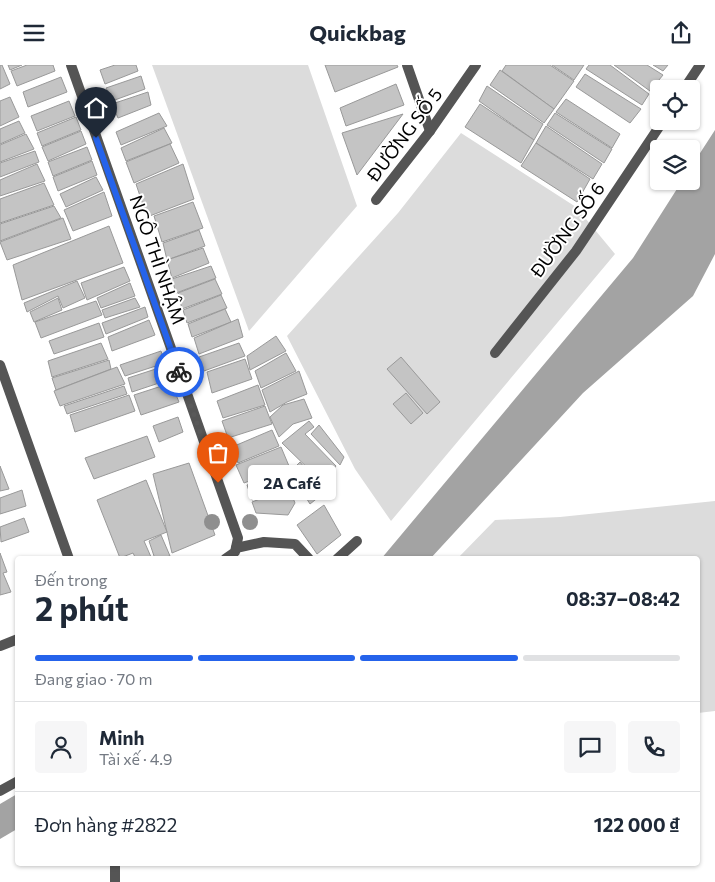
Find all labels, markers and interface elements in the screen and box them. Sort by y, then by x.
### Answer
icon: menu [20,19,48,47]
text: Quickbag [309,19,406,46]
icon: share [667,19,695,47]
map controls [650,80,700,190]
button: locate [650,80,700,130]
street label: ĐƯỜNG SỐ 5 [360,82,447,186]
pin [75,87,117,138]
icon: home [82,94,110,122]
button: layers [650,140,700,190]
street label: ĐƯỜNG SỐ 6 [523,176,609,282]
street label: NGÔ THÌ NHẬM [126,192,190,327]
courier [154,347,204,397]
icon: bike [165,358,193,386]
pin [197,432,239,483]
icon: bag [204,439,232,467]
callout: 2A Café [248,465,336,501]
text: 2A Café [263,473,321,492]
text: Đến trong [35,570,108,589]
text: 08:37–08:42 [566,587,680,610]
text: 2 phút [35,588,129,628]
text: Đang giao · 70 m [35,669,153,688]
button: person [35,721,87,773]
button: chat [564,721,616,773]
button: phone [628,721,680,773]
text: Minh [99,726,145,749]
text: Tài xế · 4.9 [99,749,173,768]
text: Đơn hàng #2822 [35,813,177,836]
text: 122 000 ₫ [594,813,680,836]

